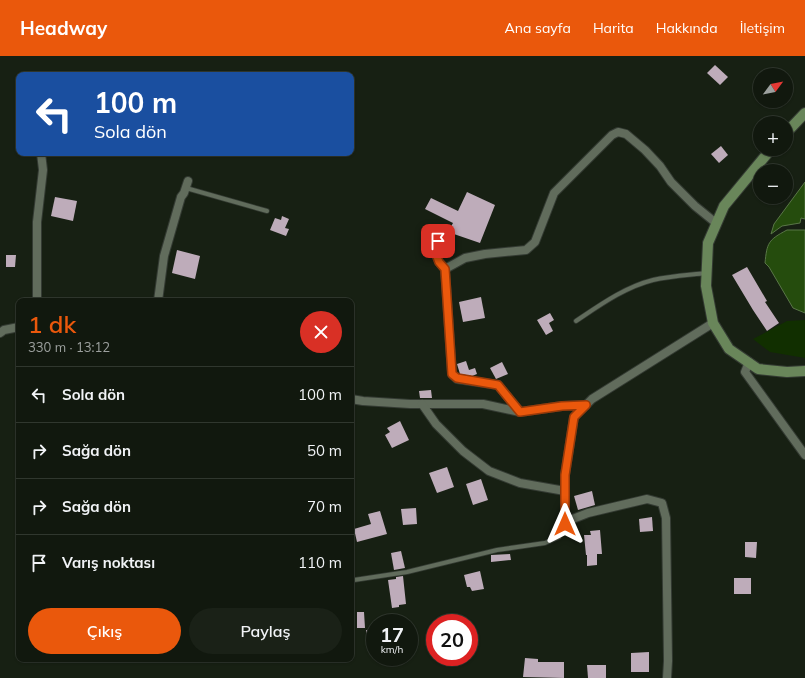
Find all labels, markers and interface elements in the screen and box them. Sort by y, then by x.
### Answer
text: Headway [20,16,107,40]
text: Ana sayfa [504,19,571,37]
text: Harita [593,19,634,37]
text: Hakkında [656,19,718,37]
text: İletişim [740,19,785,37]
north arrow [753,68,793,108]
map controls [753,68,793,204]
text: 100 m [94,85,177,120]
icon: left [28,88,80,140]
button: + [753,116,793,156]
text: Sola dön [94,120,167,143]
button: − [753,164,793,204]
pin [421,224,455,258]
icon: arrive [427,230,449,252]
text: 1 dk [28,309,76,339]
button: close [300,311,342,353]
text: 330 m · 13:12 [28,339,110,355]
icon: left [28,384,50,406]
text: Sola dön [62,385,125,404]
text: 100 m [298,385,342,404]
icon: right [28,440,50,462]
text: Sağa dön [62,441,131,460]
text: 50 m [307,441,342,460]
icon: right [28,496,50,518]
text: Sağa dön [62,497,131,516]
text: 70 m [307,497,342,516]
position arrow [544,503,586,545]
icon: arrive [28,552,50,574]
text: Varış noktası [62,553,155,572]
text: 110 m [298,553,342,572]
button: Çıkış [28,608,181,654]
button: Paylaş [189,608,342,654]
speed limit sign: 20 [426,614,478,666]
text: 17 [380,622,404,647]
text: km/h [381,643,403,656]

